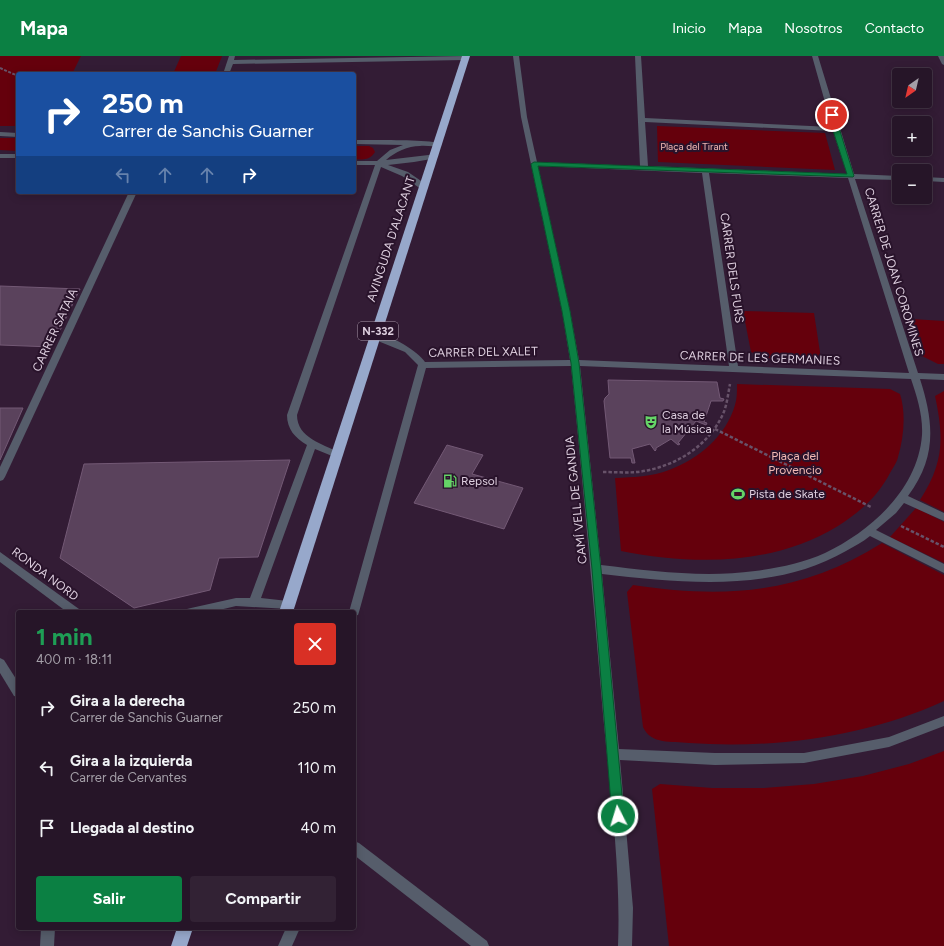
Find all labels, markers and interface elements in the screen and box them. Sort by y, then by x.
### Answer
text: Mapa [20,17,68,40]
text: Inicio [672,20,706,37]
text: Mapa [728,20,762,37]
text: Nosotros [784,20,843,37]
text: Contacto [865,20,924,37]
north arrow [892,68,932,108]
map controls [892,68,932,204]
text: 250 m [102,86,184,120]
icon: right [36,88,88,140]
pin [815,98,849,132]
icon: arrive [821,104,843,126]
button: + [892,116,932,156]
text: Carrer de Sanchis Guarner [102,120,314,142]
park label: Plaça del Tirant [660,140,728,153]
icon: left [112,164,134,186]
icon: ahead [154,164,176,186]
icon: ahead [196,164,218,186]
icon: right [238,164,260,186]
button: − [892,164,932,204]
street label: AVINGUDA D'ALACANT [364,174,418,303]
street label: CARRER DE JOAN COROMINES [862,186,926,358]
street label: CARRER DELS FURS [717,212,747,324]
street label: CARRER SATAIA [30,286,80,374]
road number: N-332 [358,322,398,340]
street label: CARRER DEL XALET [428,344,538,360]
street label: CARRER DE LES GERMANIES [680,348,840,368]
place label: Casa de la Música [662,408,712,436]
theatre icon: Casa de la Música [643,414,659,430]
street label: CAMÍ VELL DE GANDIA [562,435,590,565]
park label: Plaça del Provencio [768,449,822,477]
fuel station icon: Repsol [442,473,458,489]
place label: Repsol [461,474,497,488]
sports icon: Pista de Skate [730,486,746,502]
place label: Pista de Skate [749,487,825,501]
street label: RONDA NORD [9,544,81,604]
text: 1 min [36,622,93,651]
button: close [294,623,336,665]
text: 400 m · 18:11 [36,652,112,667]
text: Gira a la derecha [70,692,185,710]
icon: right [36,697,58,719]
text: 250 m [293,699,336,717]
text: Carrer de Sanchis Guarner [70,710,223,725]
text: Gira a la izquierda [70,752,192,770]
icon: left [36,757,58,779]
text: 110 m [298,759,336,777]
text: Carrer de Cervantes [70,770,187,785]
position arrow [597,795,639,837]
icon: arrive [36,817,58,839]
text: Llegada al destino [70,819,194,837]
text: 40 m [301,819,336,837]
button: Salir [36,876,182,922]
button: Compartir [190,876,336,922]

